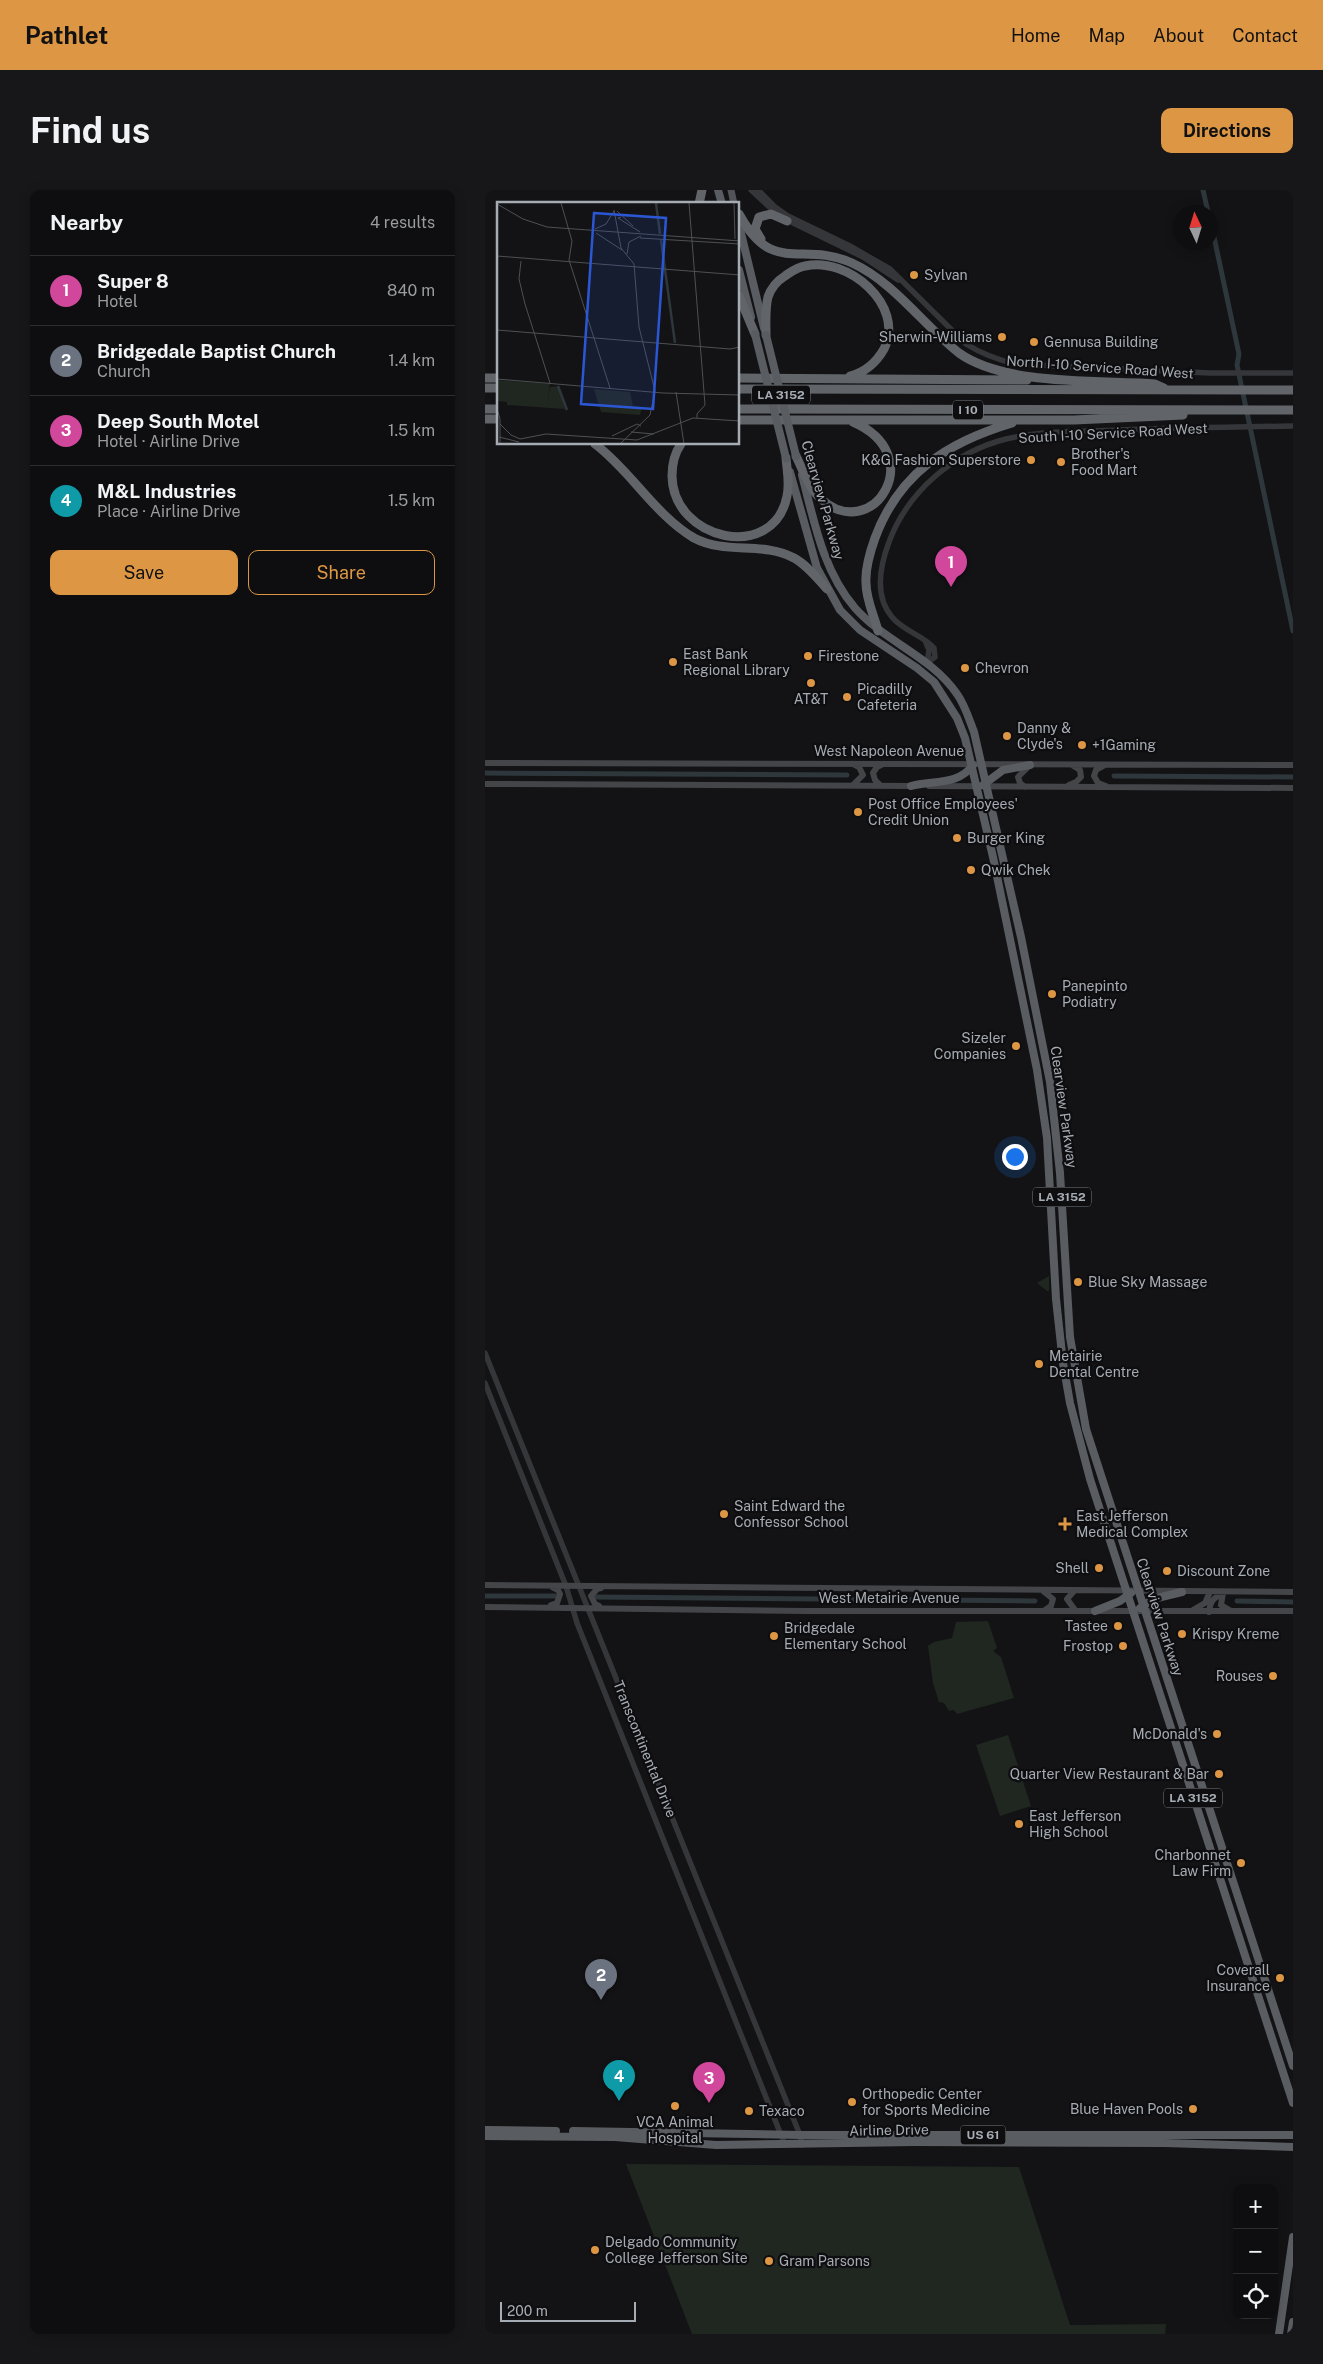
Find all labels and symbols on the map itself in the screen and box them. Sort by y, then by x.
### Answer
inset map [497,202,740,445]
north arrow [1173,205,1218,250]
place label: Sylvan [924,267,968,283]
marker: Sylvan [908,269,920,281]
place label: Sherwin-Williams [879,329,992,345]
marker: Sherwin-Williams [996,331,1008,343]
place label: Gennusa Building [1044,334,1159,350]
marker: Gennusa Building [1028,336,1040,348]
street label: North I-10 Service Road West [1006,352,1194,382]
road number: LA 3152 [752,386,810,404]
road number: I 10 [953,400,983,420]
street label: South I-10 Service Road West [1018,420,1208,446]
street label: Clearview Parkway [798,439,848,562]
place label: Brother's Food Mart [1071,446,1138,478]
place label: K&G Fashion Superstore [861,452,1021,468]
marker: K&G Fashion Superstore [1025,454,1037,466]
marker: Brother's Food Mart [1055,456,1067,468]
pin: 1 [935,546,967,587]
place label: East Bank Regional Library [683,646,790,678]
place label: Firestone [818,648,879,664]
marker: Firestone [802,650,814,662]
marker: East Bank Regional Library [667,656,679,668]
place label: Chevron [975,660,1029,676]
marker: Chevron [959,662,971,674]
marker: AT&T [805,677,817,689]
place label: Picadilly Cafeteria [857,681,917,713]
place label: AT&T [794,691,828,707]
marker: Picadilly Cafeteria [841,691,853,703]
place label: Danny & Clyde's [1017,720,1071,752]
marker: Danny & Clyde's [1001,730,1013,742]
place label: +1Gaming [1092,737,1156,753]
marker: +1Gaming [1076,739,1088,751]
street label: West Napoleon Avenue [814,743,964,759]
place label: Post Office Employees' Credit Union [868,796,1018,828]
marker: Post Office Employees' Credit Union [852,806,864,818]
place label: Burger King [967,830,1045,846]
marker: Burger King [951,832,963,844]
place label: Qwik Chek [981,862,1051,878]
marker: Qwik Chek [965,864,977,876]
place label: Panepinto Podiatry [1062,978,1127,1010]
marker: Panepinto Podiatry [1046,988,1058,1000]
place label: Sizeler Companies [934,1030,1006,1062]
marker: Sizeler Companies [1010,1040,1022,1052]
street label: Clearview Parkway [1048,1045,1081,1170]
your location [1002,1144,1028,1170]
road number: LA 3152 [1033,1188,1091,1206]
place label: Blue Sky Massage [1088,1274,1207,1290]
marker: Blue Sky Massage [1072,1276,1084,1288]
place label: Metairie Dental Centre [1049,1348,1139,1380]
marker: Metairie Dental Centre [1033,1358,1045,1370]
place label: Saint Edward the Confessor School [734,1498,849,1530]
marker: Saint Edward the Confessor School [718,1508,730,1520]
place label: East Jefferson Medical Complex [1076,1508,1188,1540]
marker: East Jefferson Medical Complex [1058,1517,1072,1531]
street label: Clearview Parkway [1133,1556,1187,1679]
place label: Shell [1055,1560,1089,1576]
marker: Shell [1093,1562,1105,1574]
place label: Discount Zone [1177,1563,1270,1579]
marker: Discount Zone [1161,1565,1173,1577]
street label: West Metairie Avenue [818,1590,960,1606]
place label: Tastee [1065,1618,1108,1634]
place label: Bridgedale Elementary School [784,1620,907,1652]
marker: Tastee [1112,1620,1124,1632]
place label: Krispy Kreme [1192,1626,1280,1642]
marker: Krispy Kreme [1176,1628,1188,1640]
marker: Bridgedale Elementary School [768,1630,780,1642]
place label: Frostop [1063,1638,1113,1654]
marker: Frostop [1117,1640,1129,1652]
place label: Rouses [1216,1668,1263,1684]
marker: Rouses [1267,1670,1279,1682]
street label: Transcontinental Drive [610,1678,680,1820]
place label: McDonald's [1132,1726,1207,1742]
marker: McDonald's [1211,1728,1223,1740]
place label: Quarter View Restaurant & Bar [1010,1766,1209,1782]
marker: Quarter View Restaurant & Bar [1213,1768,1225,1780]
road number: LA 3152 [1164,1789,1222,1808]
place label: East Jefferson High School [1029,1808,1121,1840]
marker: East Jefferson High School [1013,1818,1025,1830]
place label: Charbonnet Law Firm [1155,1847,1231,1879]
marker: Charbonnet Law Firm [1235,1857,1247,1869]
pin: 2 [585,1959,617,2000]
place label: Coverall Insurance [1206,1962,1270,1994]
marker: Coverall Insurance [1274,1972,1286,1984]
pin: 4 [603,2060,635,2101]
pin: 3 [693,2062,725,2103]
place label: Orthopedic Center for Sports Medicine [862,2086,990,2118]
marker: Orthopedic Center for Sports Medicine [846,2096,858,2108]
marker: VCA Animal Hospital [669,2100,681,2112]
place label: Blue Haven Pools [1070,2101,1183,2117]
place label: Texaco [759,2103,805,2119]
marker: Blue Haven Pools [1187,2103,1199,2115]
marker: Texaco [743,2105,755,2117]
place label: VCA Animal Hospital [636,2114,714,2146]
street label: Airline Drive [849,2121,929,2139]
road number: US 61 [961,2126,1005,2144]
place label: Delgado Community College Jefferson Site [605,2234,748,2266]
marker: Delgado Community College Jefferson Site [589,2244,601,2256]
place label: Gram Parsons [779,2253,870,2269]
marker: Gram Parsons [763,2255,775,2267]
scale bar [500,2299,636,2322]

